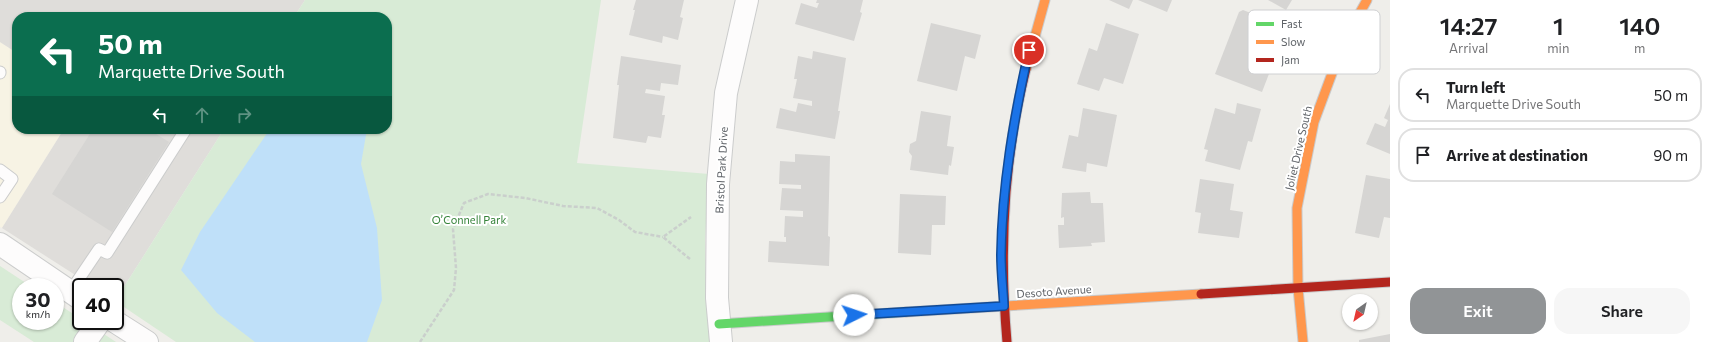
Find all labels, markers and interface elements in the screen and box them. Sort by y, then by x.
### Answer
legend [1248,10,1380,74]
text: 14:27 [1440,11,1498,40]
text: 1 [1553,11,1564,40]
text: 140 [1619,11,1660,40]
text: Fast [1281,17,1303,30]
text: 50 m [98,26,163,60]
icon: left [32,28,84,80]
pin [1012,33,1046,67]
text: Slow [1281,35,1306,48]
icon: arrive [1018,39,1040,61]
text: Arrival [1449,40,1488,56]
text: min [1547,40,1569,56]
text: m [1634,40,1645,56]
text: Jam [1281,53,1300,67]
text: Marquette Drive South [98,60,285,82]
text: Turn left [1446,78,1505,96]
icon: left [1412,84,1434,106]
text: 50 m [1654,86,1688,104]
text: Marquette Drive South [1446,96,1581,112]
icon: left [149,104,171,126]
icon: ahead [191,104,213,126]
icon: right [233,104,255,126]
street label: Joliet Drive South [1282,104,1315,192]
street label: Bristol Park Drive [712,126,730,214]
icon: arrive [1412,144,1434,166]
text: Arrive at destination [1446,146,1588,164]
text: 90 m [1653,146,1688,164]
park label: O’Connell Park [432,213,506,226]
speed limit sign: 40 [72,278,124,330]
street label: Desoto Avenue [1016,282,1092,300]
text: 30 [26,287,50,311]
button: Exit [1410,288,1546,334]
button: Share [1554,288,1690,334]
position arrow [833,294,875,336]
north arrow [1342,294,1378,330]
map controls [1342,294,1378,330]
text: km/h [26,308,50,320]

